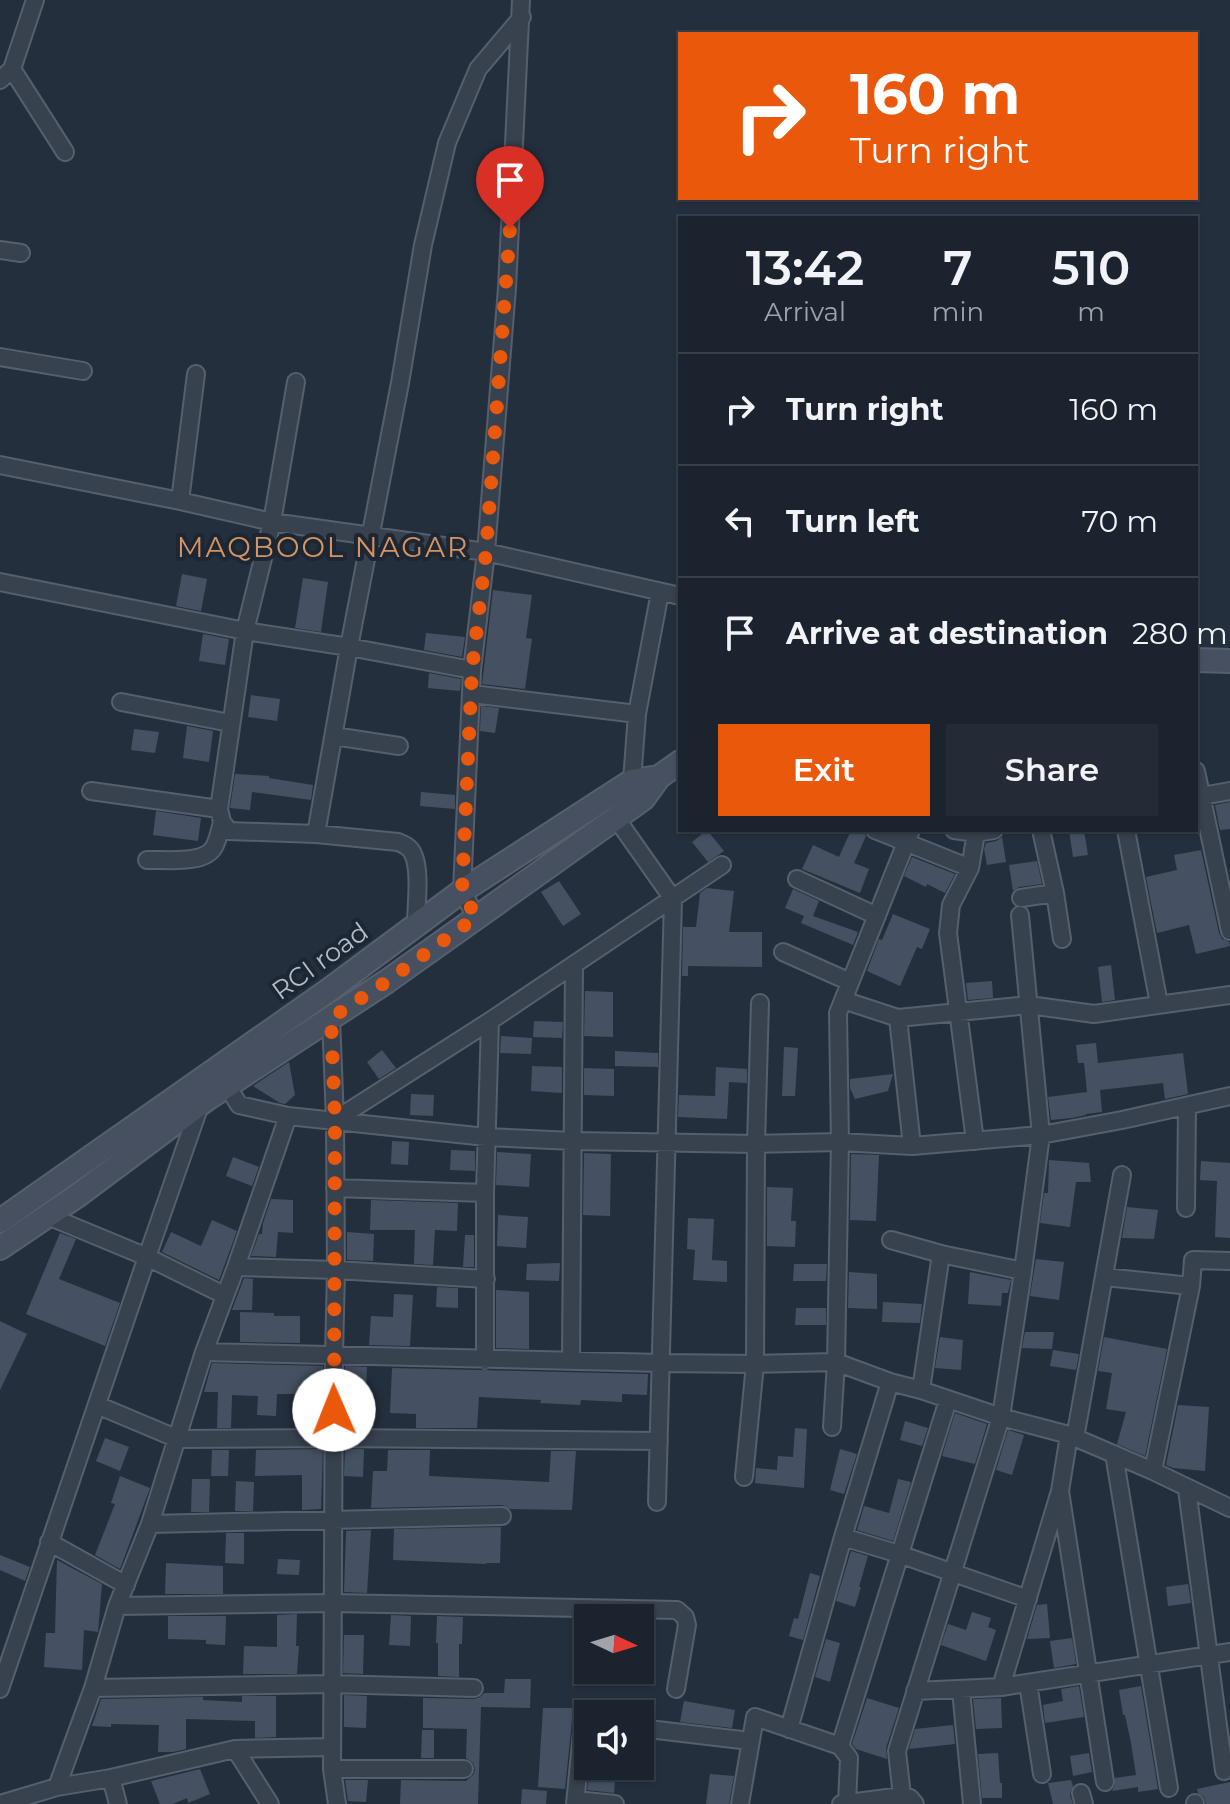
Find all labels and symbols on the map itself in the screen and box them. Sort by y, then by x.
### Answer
pin [476,146,544,228]
district label: MAQBOOL NAGAR [177,530,469,564]
street label: RCI road [266,915,374,1007]
position arrow [292,1368,376,1452]
north arrow [574,1604,654,1684]

